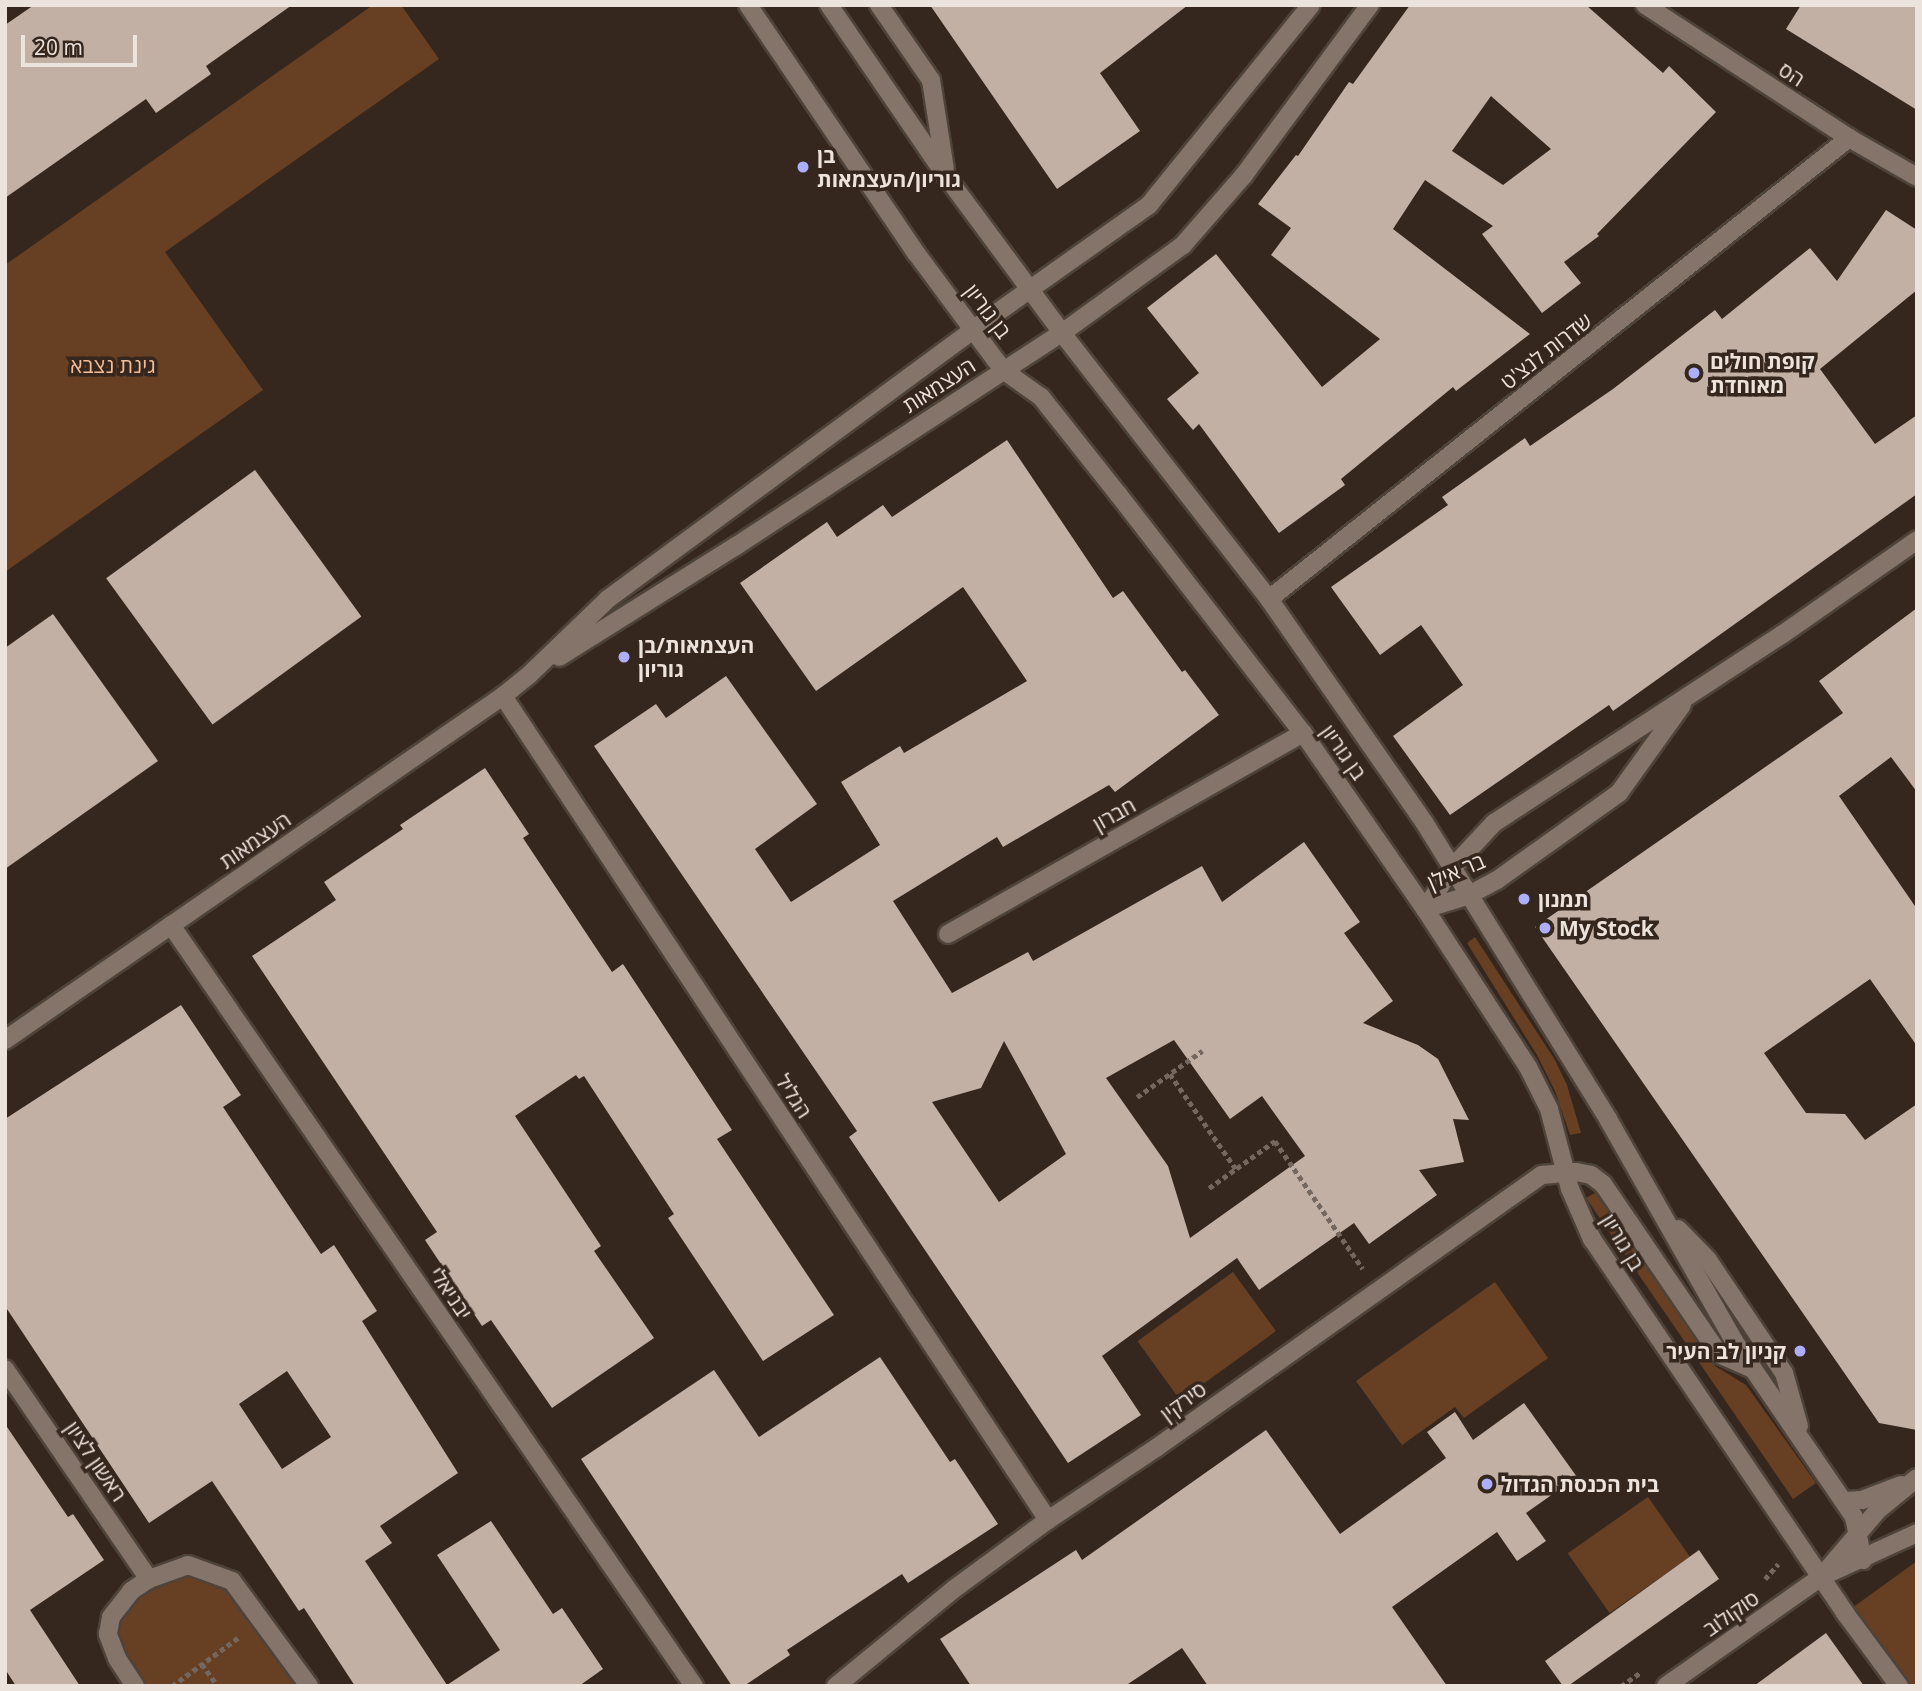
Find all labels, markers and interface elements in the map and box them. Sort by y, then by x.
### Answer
scale bar [24,21,140,65]
text: 20 m [34,33,83,61]
street label: הס [1774,56,1810,92]
place label: בן גוריון/העצמאות [817,142,961,192]
marker: בן גוריון/העצמאות [795,159,811,175]
street label: בן גוריון [959,279,1017,343]
street label: שדרות לנצ'ט [1495,308,1597,394]
place label: קופת חולים מאוחדת [1710,348,1815,398]
park label: גינת נצבא [70,352,156,378]
street label: העצמאות [898,352,980,418]
marker: קופת חולים מאוחדת [1684,363,1704,383]
place label: העצמאות/בן גוריון [638,632,754,682]
marker: העצמאות/בן גוריון [616,649,632,665]
street label: בן גוריון [1316,720,1372,784]
street label: חברון [1088,792,1140,836]
street label: העצמאות [214,806,296,874]
street label: בר אילן [1424,848,1488,894]
place label: תמנון [1538,886,1589,912]
marker: תמנון [1516,891,1532,907]
place label: My Stock [1559,915,1654,941]
marker: My Stock [1537,920,1553,936]
street label: הגליל [771,1069,817,1123]
street label: בן גוריון [1596,1209,1650,1275]
street label: יבניאלי [424,1262,478,1324]
place label: קניון לב העיר [1666,1338,1786,1364]
marker: קניון לב העיר [1792,1343,1808,1359]
street label: סירקין [1155,1376,1211,1426]
street label: ראשון לציון [60,1416,132,1506]
place label: בית הכנסת הגדול [1501,1471,1659,1497]
marker: בית הכנסת הגדול [1479,1476,1495,1492]
street label: סוקולוב [1698,1585,1764,1641]

